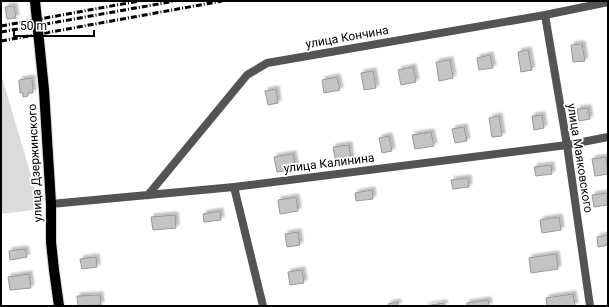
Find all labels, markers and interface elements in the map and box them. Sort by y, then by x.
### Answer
scale bar [14,12,94,38]
text: 50 m [20,19,47,33]
street label: улица Кончина [304,23,390,51]
street label: улица Маяковского [564,102,596,214]
street label: улица Дзержинского [25,103,45,222]
street label: улица Калинина [283,150,375,176]

